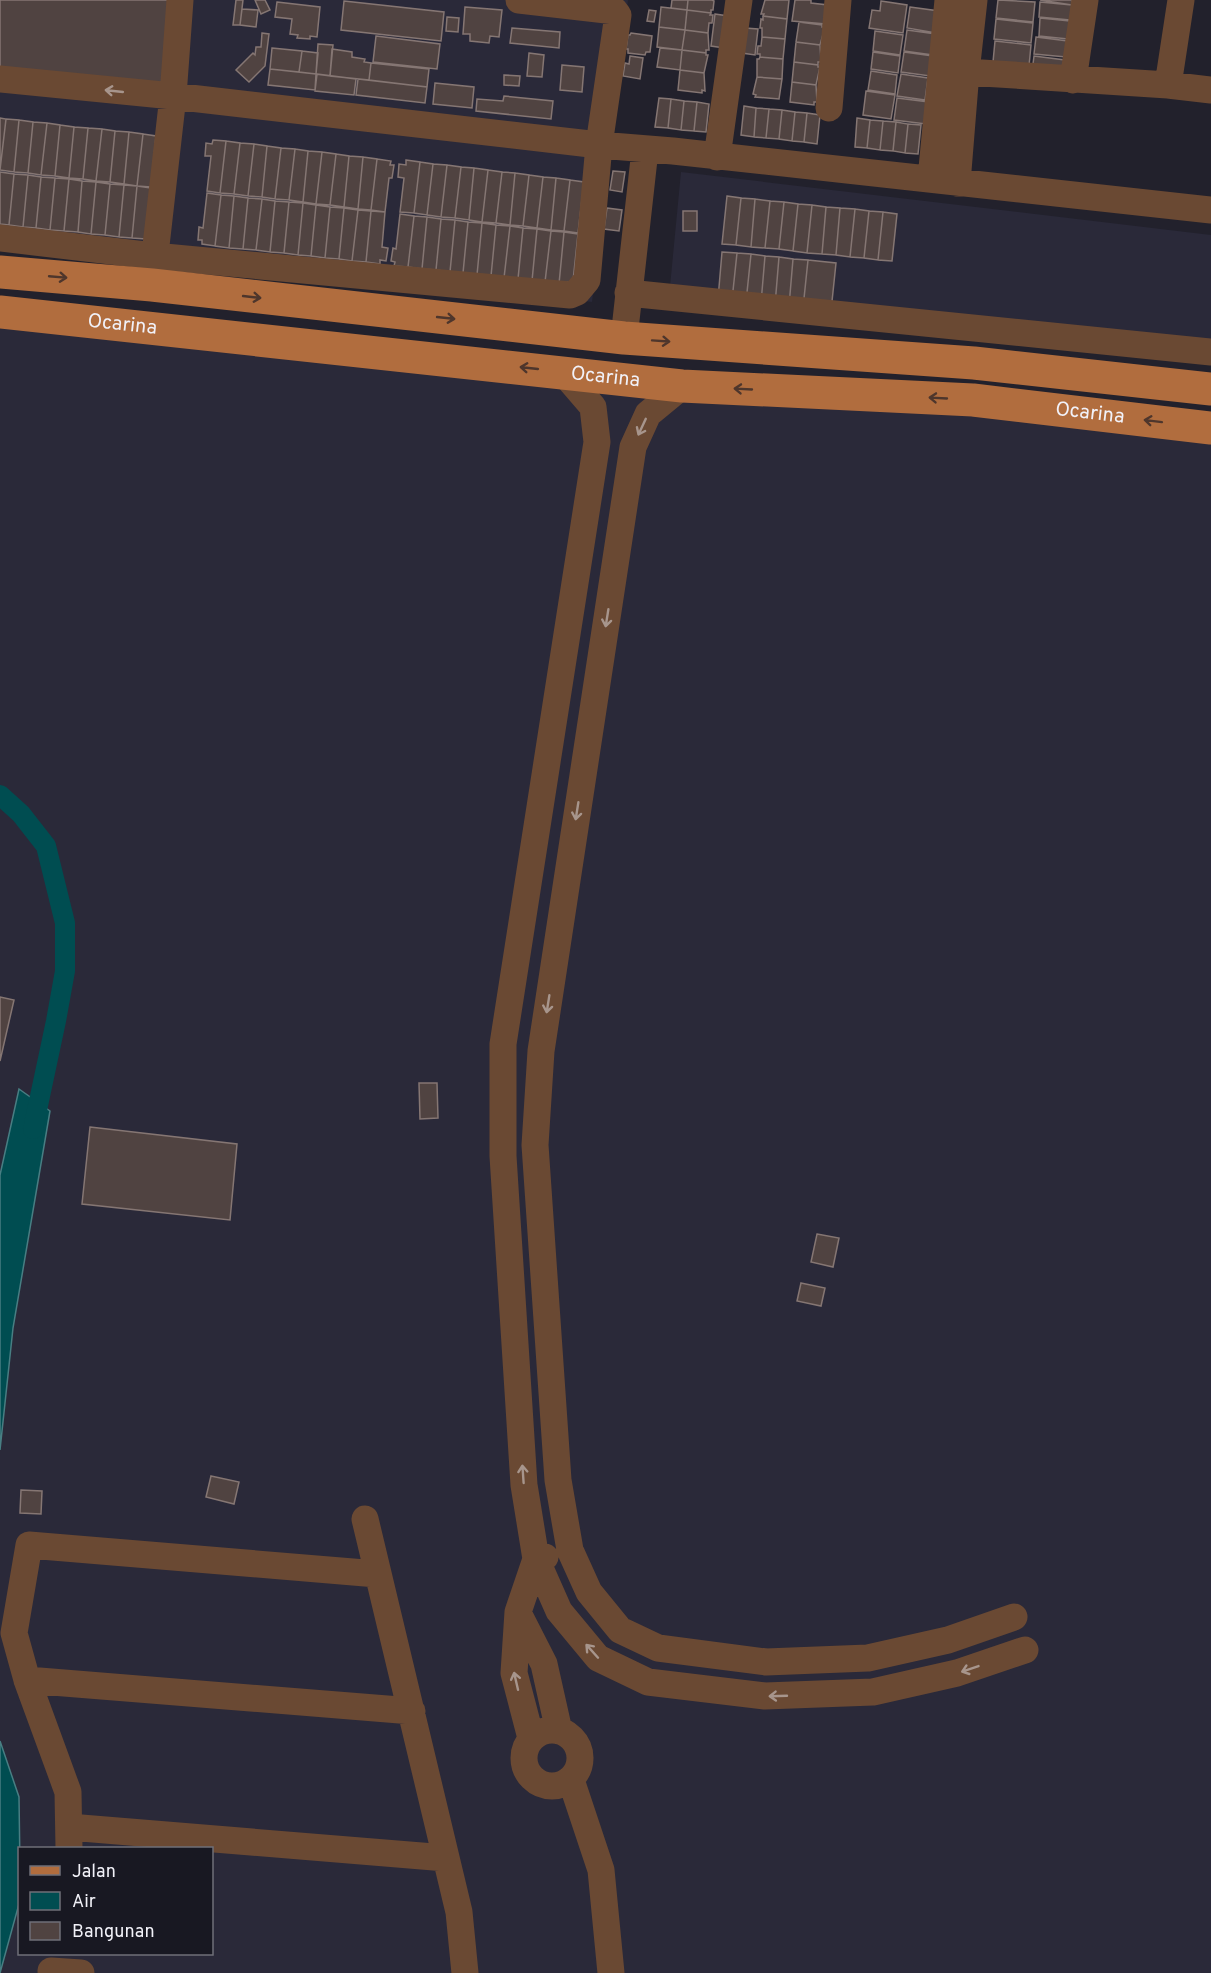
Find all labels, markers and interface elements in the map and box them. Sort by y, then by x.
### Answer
one-way arrow [105,85,125,96]
one-way arrow [48,272,68,283]
one-way arrow [242,292,262,303]
street label: Ocarina [86,309,158,342]
one-way arrow [436,313,456,324]
one-way arrow [650,336,670,347]
street label: Ocarina [569,361,641,394]
one-way arrow [519,362,539,373]
one-way arrow [734,383,754,394]
one-way arrow [929,393,949,404]
street label: Ocarina [1054,397,1126,431]
one-way arrow [1143,415,1163,426]
one-way arrow [636,418,648,436]
one-way arrow [601,608,612,628]
one-way arrow [572,801,583,821]
one-way arrow [542,994,553,1013]
one-way arrow [517,1464,528,1484]
one-way arrow [586,1643,600,1659]
one-way arrow [961,1665,980,1676]
one-way arrow [510,1672,522,1691]
one-way arrow [768,1690,788,1701]
legend [18,1847,213,1955]
text: Jalan [72,1861,116,1884]
text: Air [72,1891,96,1914]
text: Bangunan [72,1921,155,1944]

